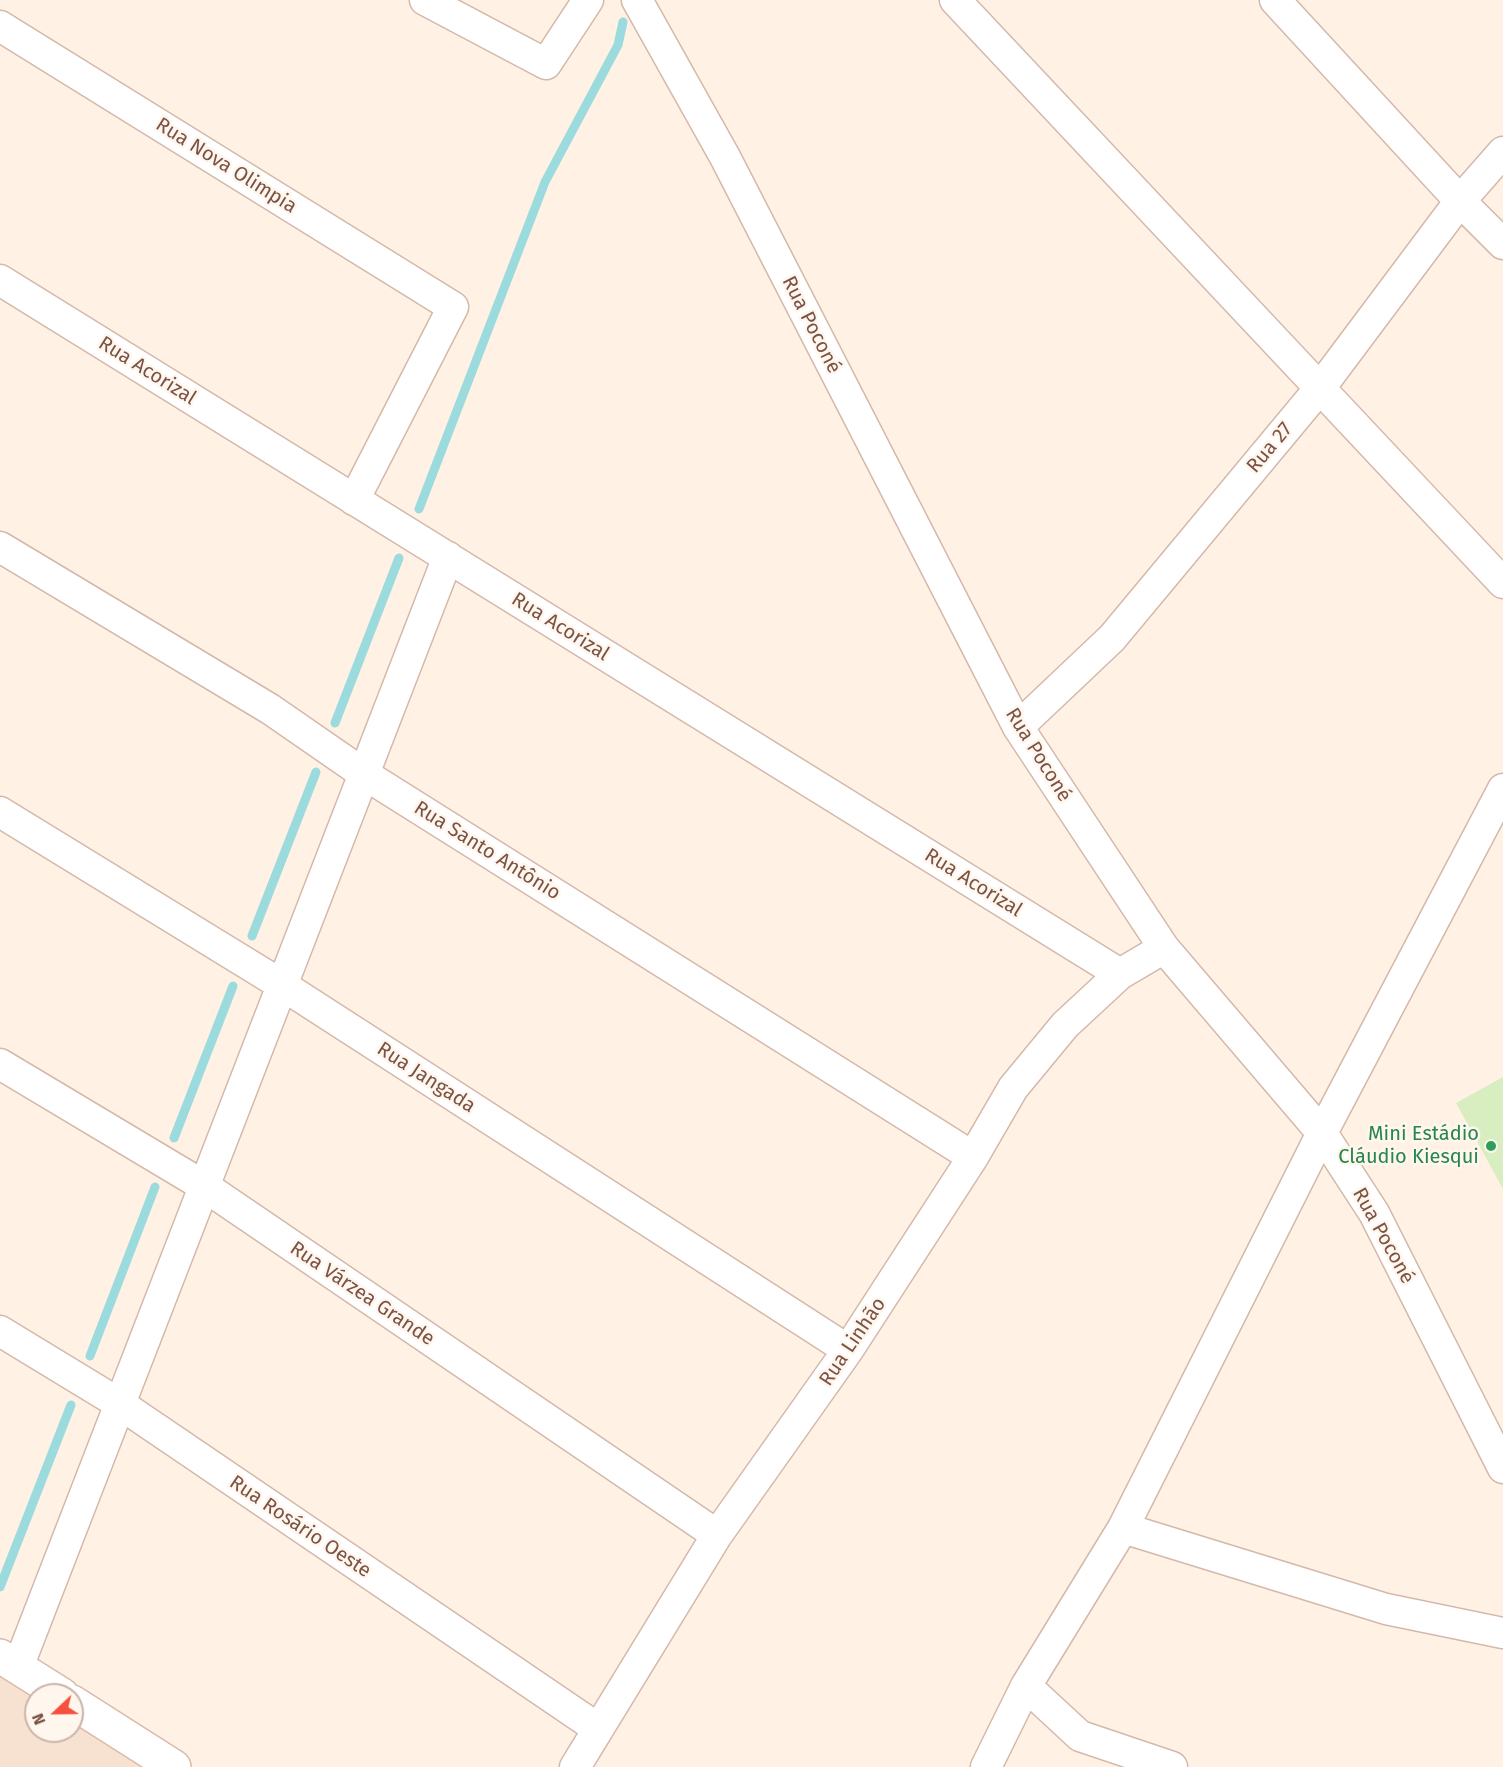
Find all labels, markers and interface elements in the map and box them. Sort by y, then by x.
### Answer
street label: Rua Nova Olimpia [151,113,301,219]
street label: Rua Poconé [776,272,846,378]
street label: Rua Acorizal [94,332,200,410]
street label: Rua 27 [1242,418,1298,478]
street label: Rua Acorizal [507,588,613,666]
street label: Rua Poconé [1000,704,1076,806]
street label: Rua Santo Antônio [409,796,565,906]
street label: Rua Acorizal [920,844,1026,922]
street label: Rua Jangada [372,1037,480,1119]
place label: Mini Estádio Cláudio Kiesqui [1338,1122,1479,1169]
marker: Mini Estádio Cláudio Kiesqui [1484,1139,1498,1153]
street label: Rua Poconé [1347,1184,1419,1288]
street label: Rua Várzea Grande [285,1237,439,1351]
street label: Rua Linhão [815,1293,891,1391]
street label: Rua Rosário Oeste [225,1471,375,1583]
north arrow [24,1683,84,1743]
text: N [28,1711,49,1728]

